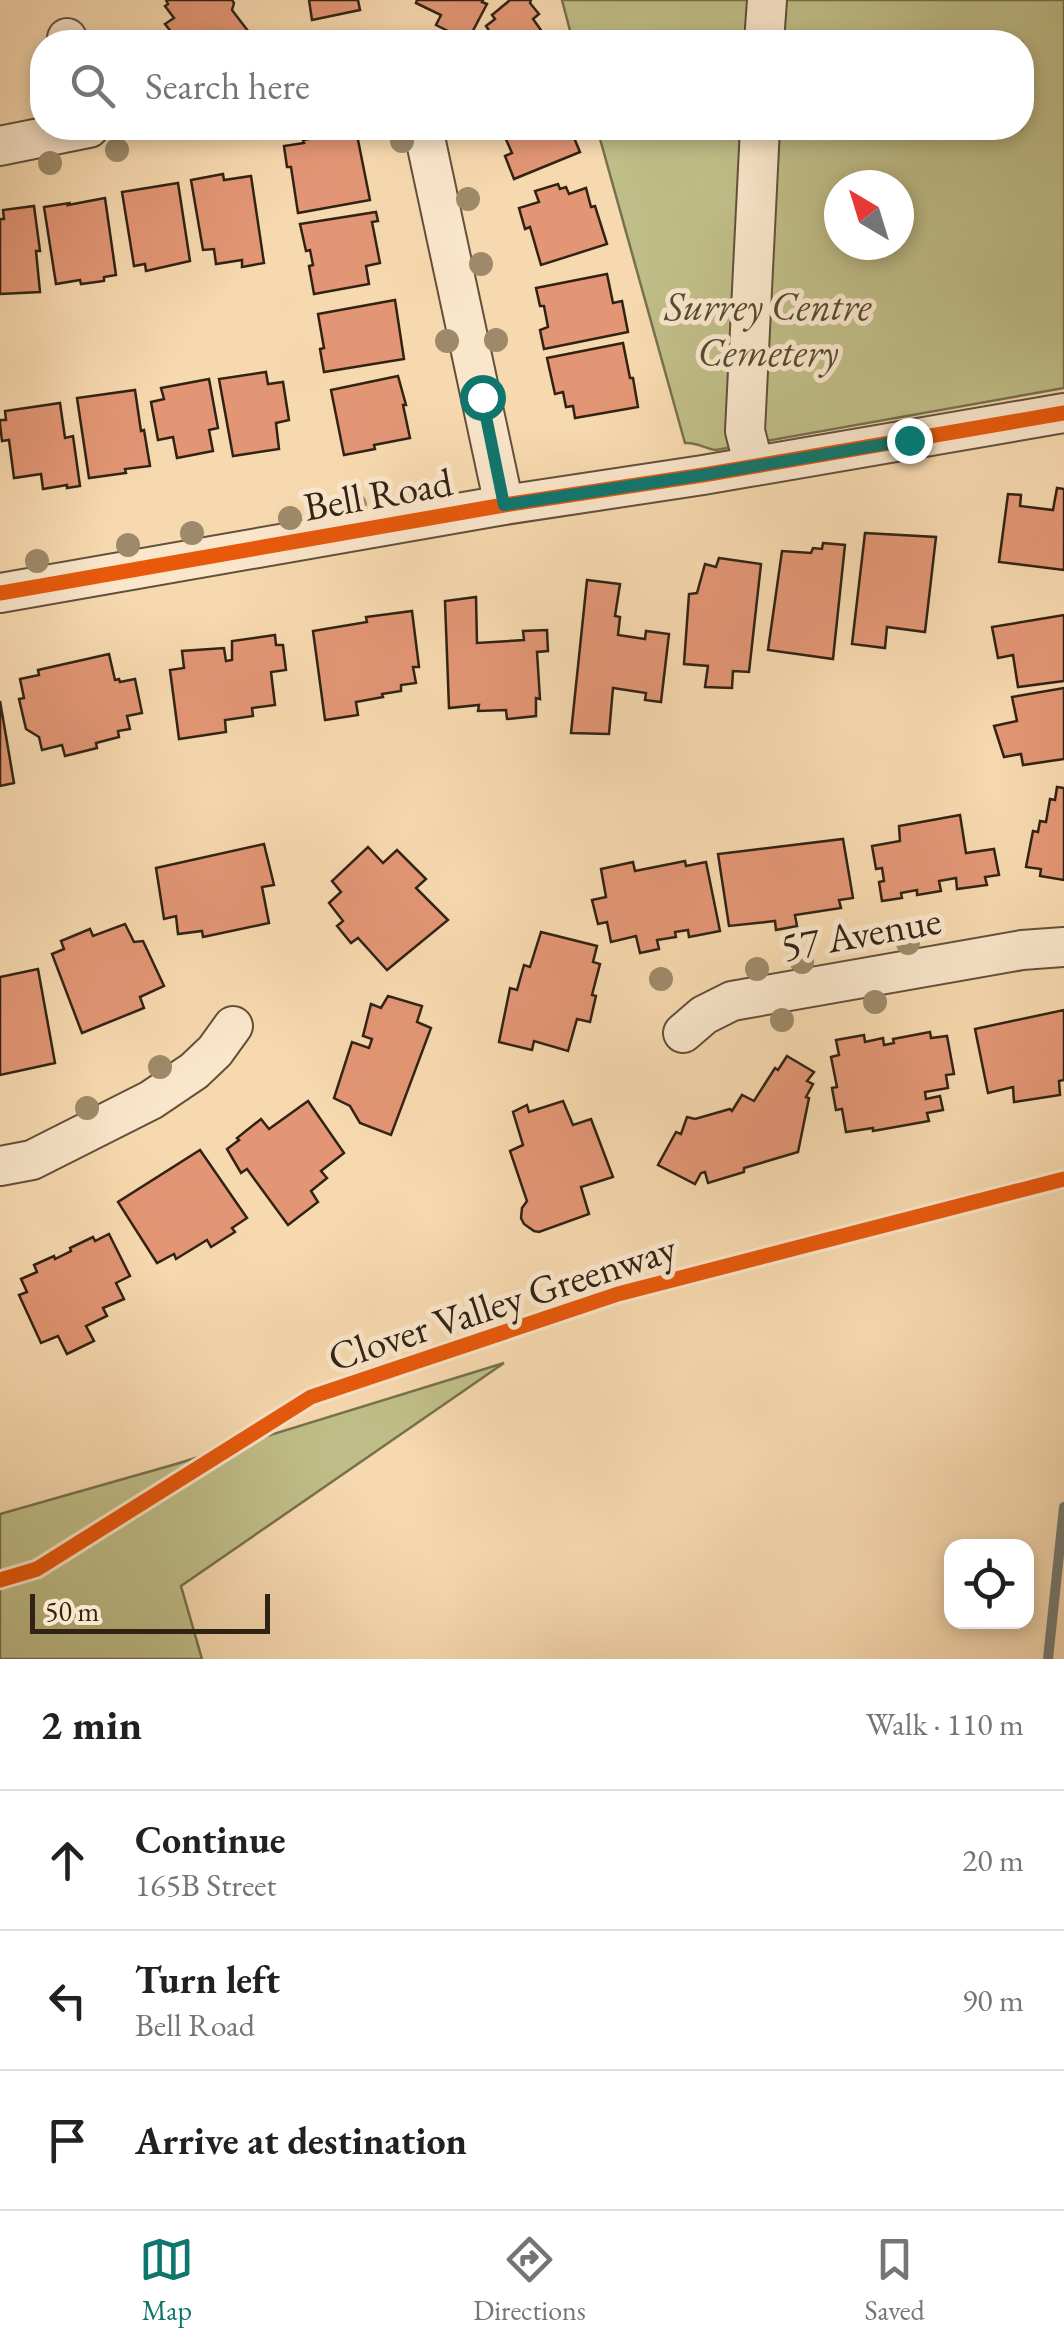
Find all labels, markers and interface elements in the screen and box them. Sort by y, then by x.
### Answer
search box [30,30,1034,140]
icon: search [65,58,120,113]
text: Search here [145,61,310,110]
north arrow [824,170,914,260]
park label: Surrey Centre Cemetery [663,280,872,378]
route start [460,375,506,421]
route end [887,418,933,464]
street label: Bell Road [300,455,457,533]
street label: 57 Avenue [777,893,945,973]
street label: Clover Valley Greenway [321,1221,683,1383]
map controls [944,1539,1034,1629]
button: locate [944,1539,1034,1629]
scale bar [30,1589,270,1634]
text: 50 m [45,1593,99,1629]
text: 2 min [40,1697,142,1752]
text: Walk · 110 m [866,1703,1024,1745]
text: Continue [135,1815,286,1864]
icon: ahead [40,1833,95,1888]
text: 20 m [962,1839,1024,1881]
text: 165B Street [135,1864,277,1906]
text: Turn left [135,1955,280,2004]
icon: left [40,1973,95,2028]
text: 90 m [962,1979,1024,2021]
text: Bell Road [135,2004,255,2046]
icon: arrive [40,2113,95,2168]
text: Arrive at destination [135,2116,467,2165]
tab: Map [139,2232,194,2328]
tab: Directions [473,2232,586,2328]
tab: Saved [865,2232,925,2328]

